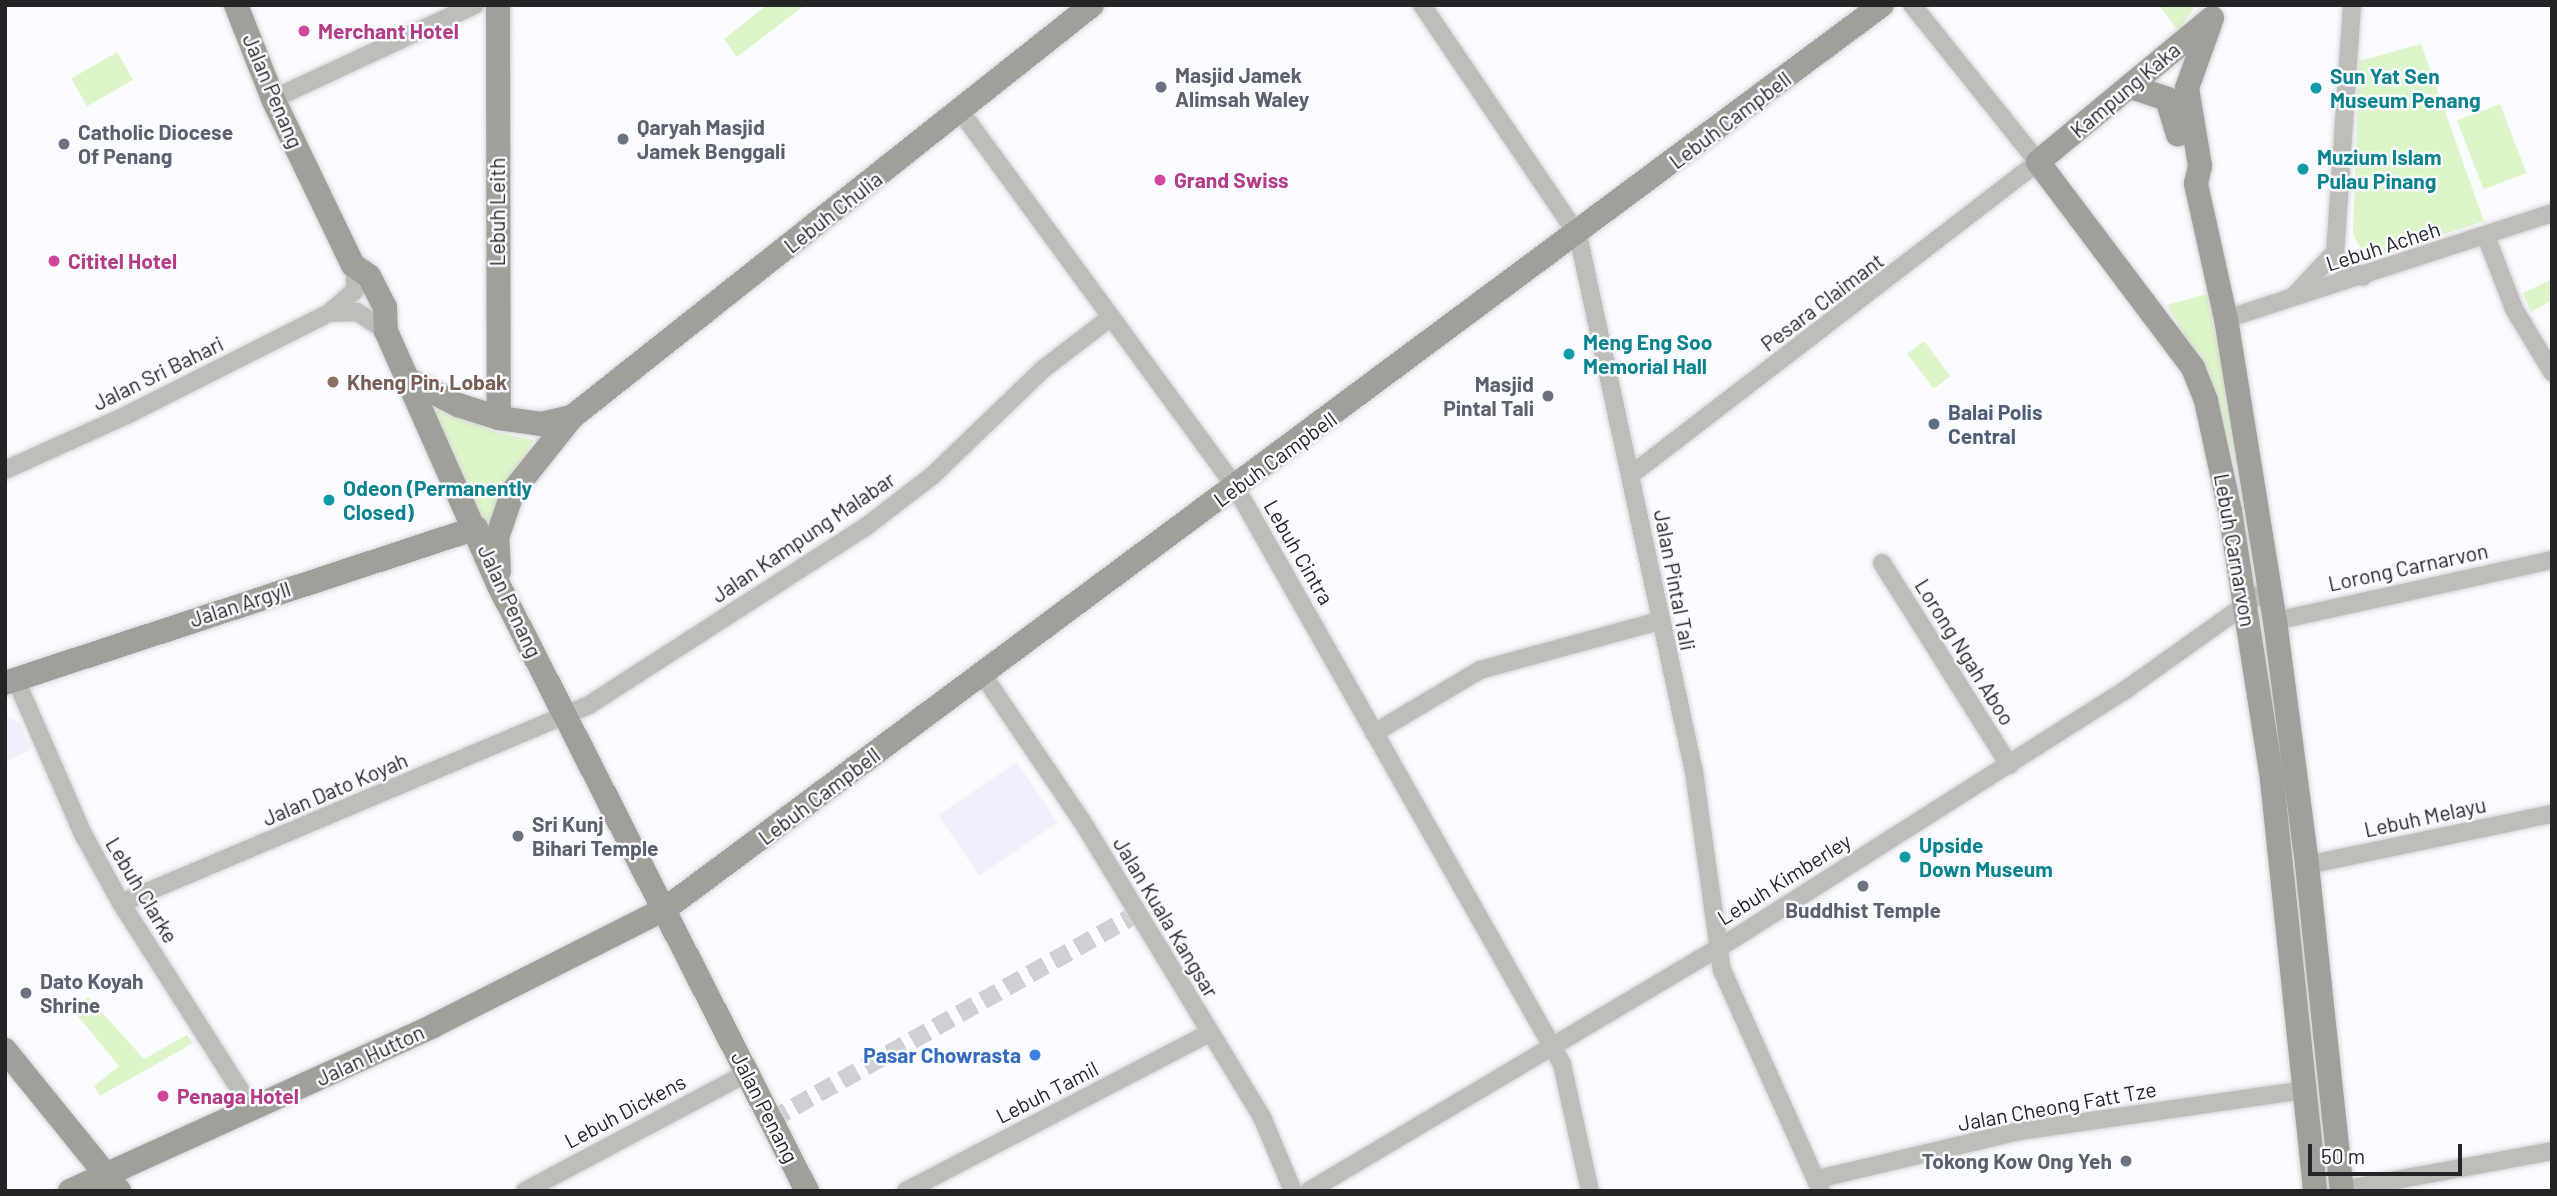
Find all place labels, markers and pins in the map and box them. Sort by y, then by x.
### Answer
place label: Merchant Hotel [318,18,459,44]
marker: Merchant Hotel [296,23,312,39]
place label: Masjid Jamek Alimsah Waley [1175,62,1309,112]
place label: Sun Yat Sen Museum Penang [2330,63,2481,113]
marker: Masjid Jamek Alimsah Waley [1153,79,1169,95]
marker: Sun Yat Sen Museum Penang [2308,80,2324,96]
place label: Qaryah Masjid Jamek Benggali [637,114,786,164]
place label: Catholic Diocese Of Penang [78,119,233,169]
marker: Qaryah Masjid Jamek Benggali [615,131,631,147]
marker: Catholic Diocese Of Penang [56,136,72,152]
place label: Muzium Islam Pulau Pinang [2317,144,2441,194]
marker: Muzium Islam Pulau Pinang [2295,161,2311,177]
place label: Grand Swiss [1174,167,1289,193]
marker: Grand Swiss [1152,172,1168,188]
place label: Cititel Hotel [68,248,177,274]
marker: Cititel Hotel [46,253,62,269]
place label: Meng Eng Soo Memorial Hall [1583,329,1712,379]
marker: Meng Eng Soo Memorial Hall [1561,346,1577,362]
place label: Kheng Pin, Lobak [347,369,507,395]
place label: Masjid Pintal Tali [1443,371,1534,421]
marker: Kheng Pin, Lobak [325,374,341,390]
marker: Masjid Pintal Tali [1540,388,1556,404]
place label: Balai Polis Central [1948,399,2042,449]
marker: Balai Polis Central [1926,416,1942,432]
place label: Odeon (Permanently Closed) [343,475,532,525]
marker: Odeon (Permanently Closed) [321,492,337,508]
place label: Sri Kunj Bihari Temple [532,811,659,861]
marker: Sri Kunj Bihari Temple [510,828,526,844]
place label: Upside Down Museum [1919,832,2053,882]
marker: Upside Down Museum [1897,849,1913,865]
marker: Buddhist Temple [1855,878,1871,894]
place label: Buddhist Temple [1785,897,1941,923]
place label: Dato Koyah Shrine [40,968,144,1018]
marker: Dato Koyah Shrine [18,985,34,1001]
place label: Pasar Chowrasta [863,1042,1021,1068]
marker: Pasar Chowrasta [1027,1047,1043,1063]
place label: Penaga Hotel [177,1083,299,1109]
marker: Penaga Hotel [155,1088,171,1104]
place label: Tokong Kow Ong Yeh [1922,1148,2112,1174]
marker: Tokong Kow Ong Yeh [2118,1153,2134,1169]

